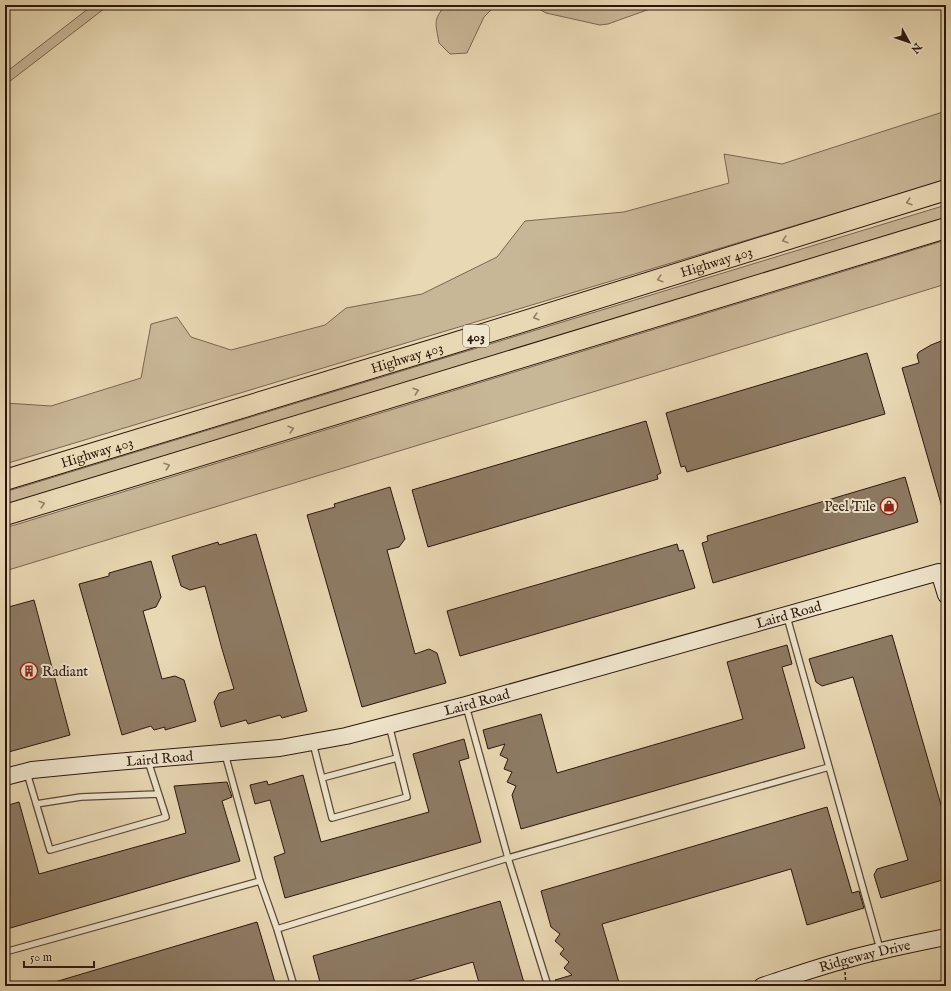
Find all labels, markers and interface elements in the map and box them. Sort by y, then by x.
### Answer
north arrow [889,22,929,62]
text: N [907,39,925,56]
one-way arrow [905,197,912,205]
one-way arrow [781,235,788,244]
street label: Highway 403 [678,243,755,282]
one-way arrow [657,274,664,283]
one-way arrow [533,312,540,321]
road number: 403 [463,325,489,347]
street label: Highway 403 [369,339,445,378]
one-way arrow [412,387,419,396]
one-way arrow [287,425,294,434]
street label: Highway 403 [59,433,135,472]
one-way arrow [163,463,170,471]
shop icon: Peel Tile [879,496,899,516]
place label: Peel Tile [824,498,877,516]
one-way arrow [39,500,46,509]
street label: Laird Road [754,597,824,633]
building icon: Radiant [19,661,39,681]
place label: Radiant [42,663,88,681]
street label: Laird Road [442,685,512,720]
street label: Laird Road [125,747,194,771]
street label: Ridgeway Drive [817,936,913,977]
scale bar [24,943,94,969]
text: 50 m [30,950,52,965]

